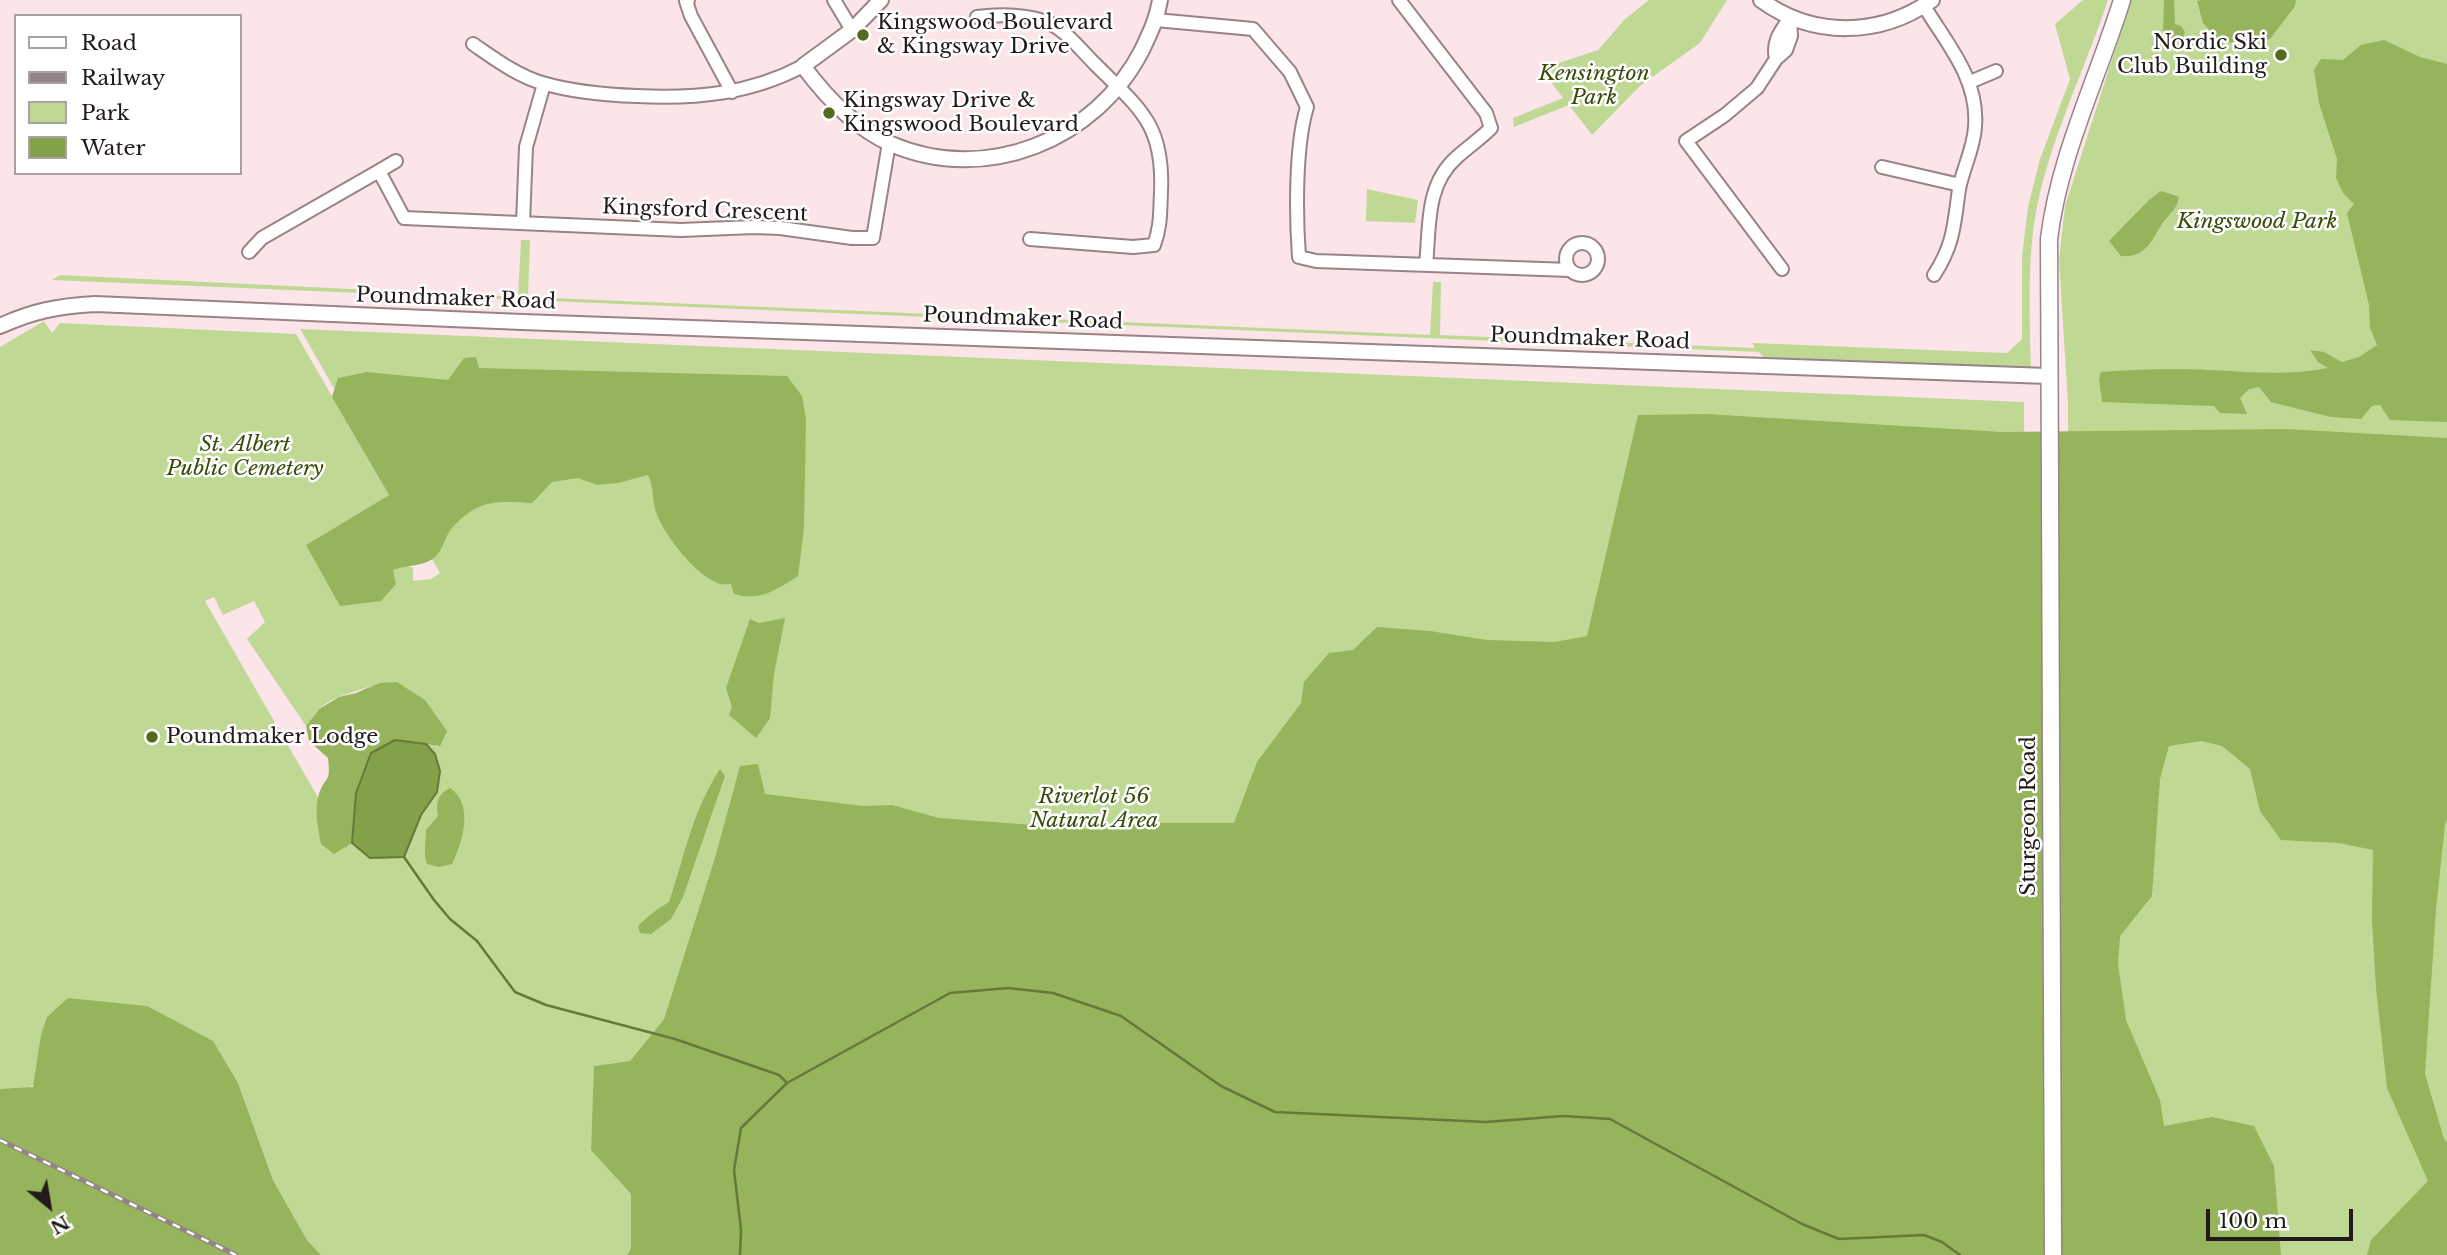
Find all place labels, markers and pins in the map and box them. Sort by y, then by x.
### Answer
place label: Kingswood Boulevard & Kingsway Drive [877,10,1113,60]
marker: Kingswood Boulevard & Kingsway Drive [855,27,871,43]
place label: Nordic Ski Club Building [2117,30,2267,80]
marker: Nordic Ski Club Building [2273,47,2289,63]
place label: Kingsway Drive & Kingswood Boulevard [843,88,1079,138]
marker: Kingsway Drive & Kingswood Boulevard [821,105,837,121]
place label: Poundmaker Lodge [166,724,378,750]
marker: Poundmaker Lodge [144,729,160,745]

